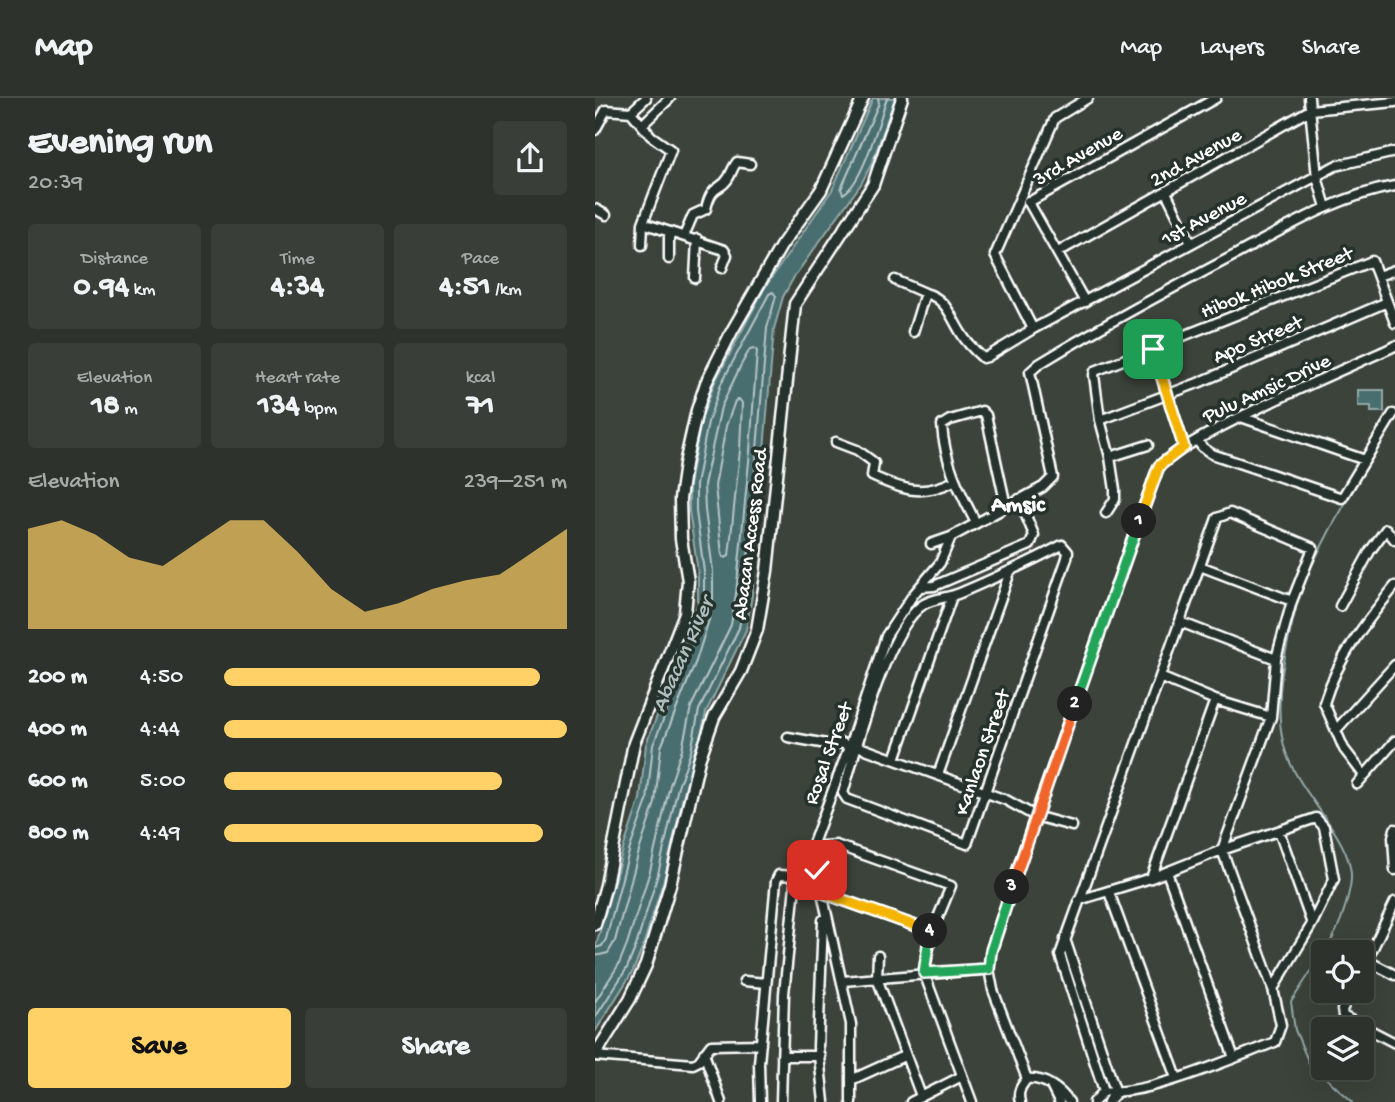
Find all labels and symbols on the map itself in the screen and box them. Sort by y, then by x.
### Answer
street label: 3rd Avenue [1029,122,1129,194]
street label: 2nd Avenue [1147,123,1248,194]
street label: 1st Avenue [1157,187,1253,253]
street label: Hibok Hibok Street [1198,241,1359,326]
street label: Apo Street [1210,310,1309,371]
pin [1123,319,1183,379]
street label: Pulu Amsic Drive [1199,349,1337,431]
street label: Abacan Access Road [730,446,776,622]
district label: Amsic [990,492,1047,521]
pin: 1 [1121,504,1157,538]
water label: Abacan River [647,589,723,717]
street label: Kanlaon Street [951,685,1018,819]
pin: 2 [1057,686,1093,722]
street label: Rosal Street [800,697,861,809]
pin [787,840,847,900]
pin: 3 [995,870,1029,904]
pin: 4 [913,914,947,948]

